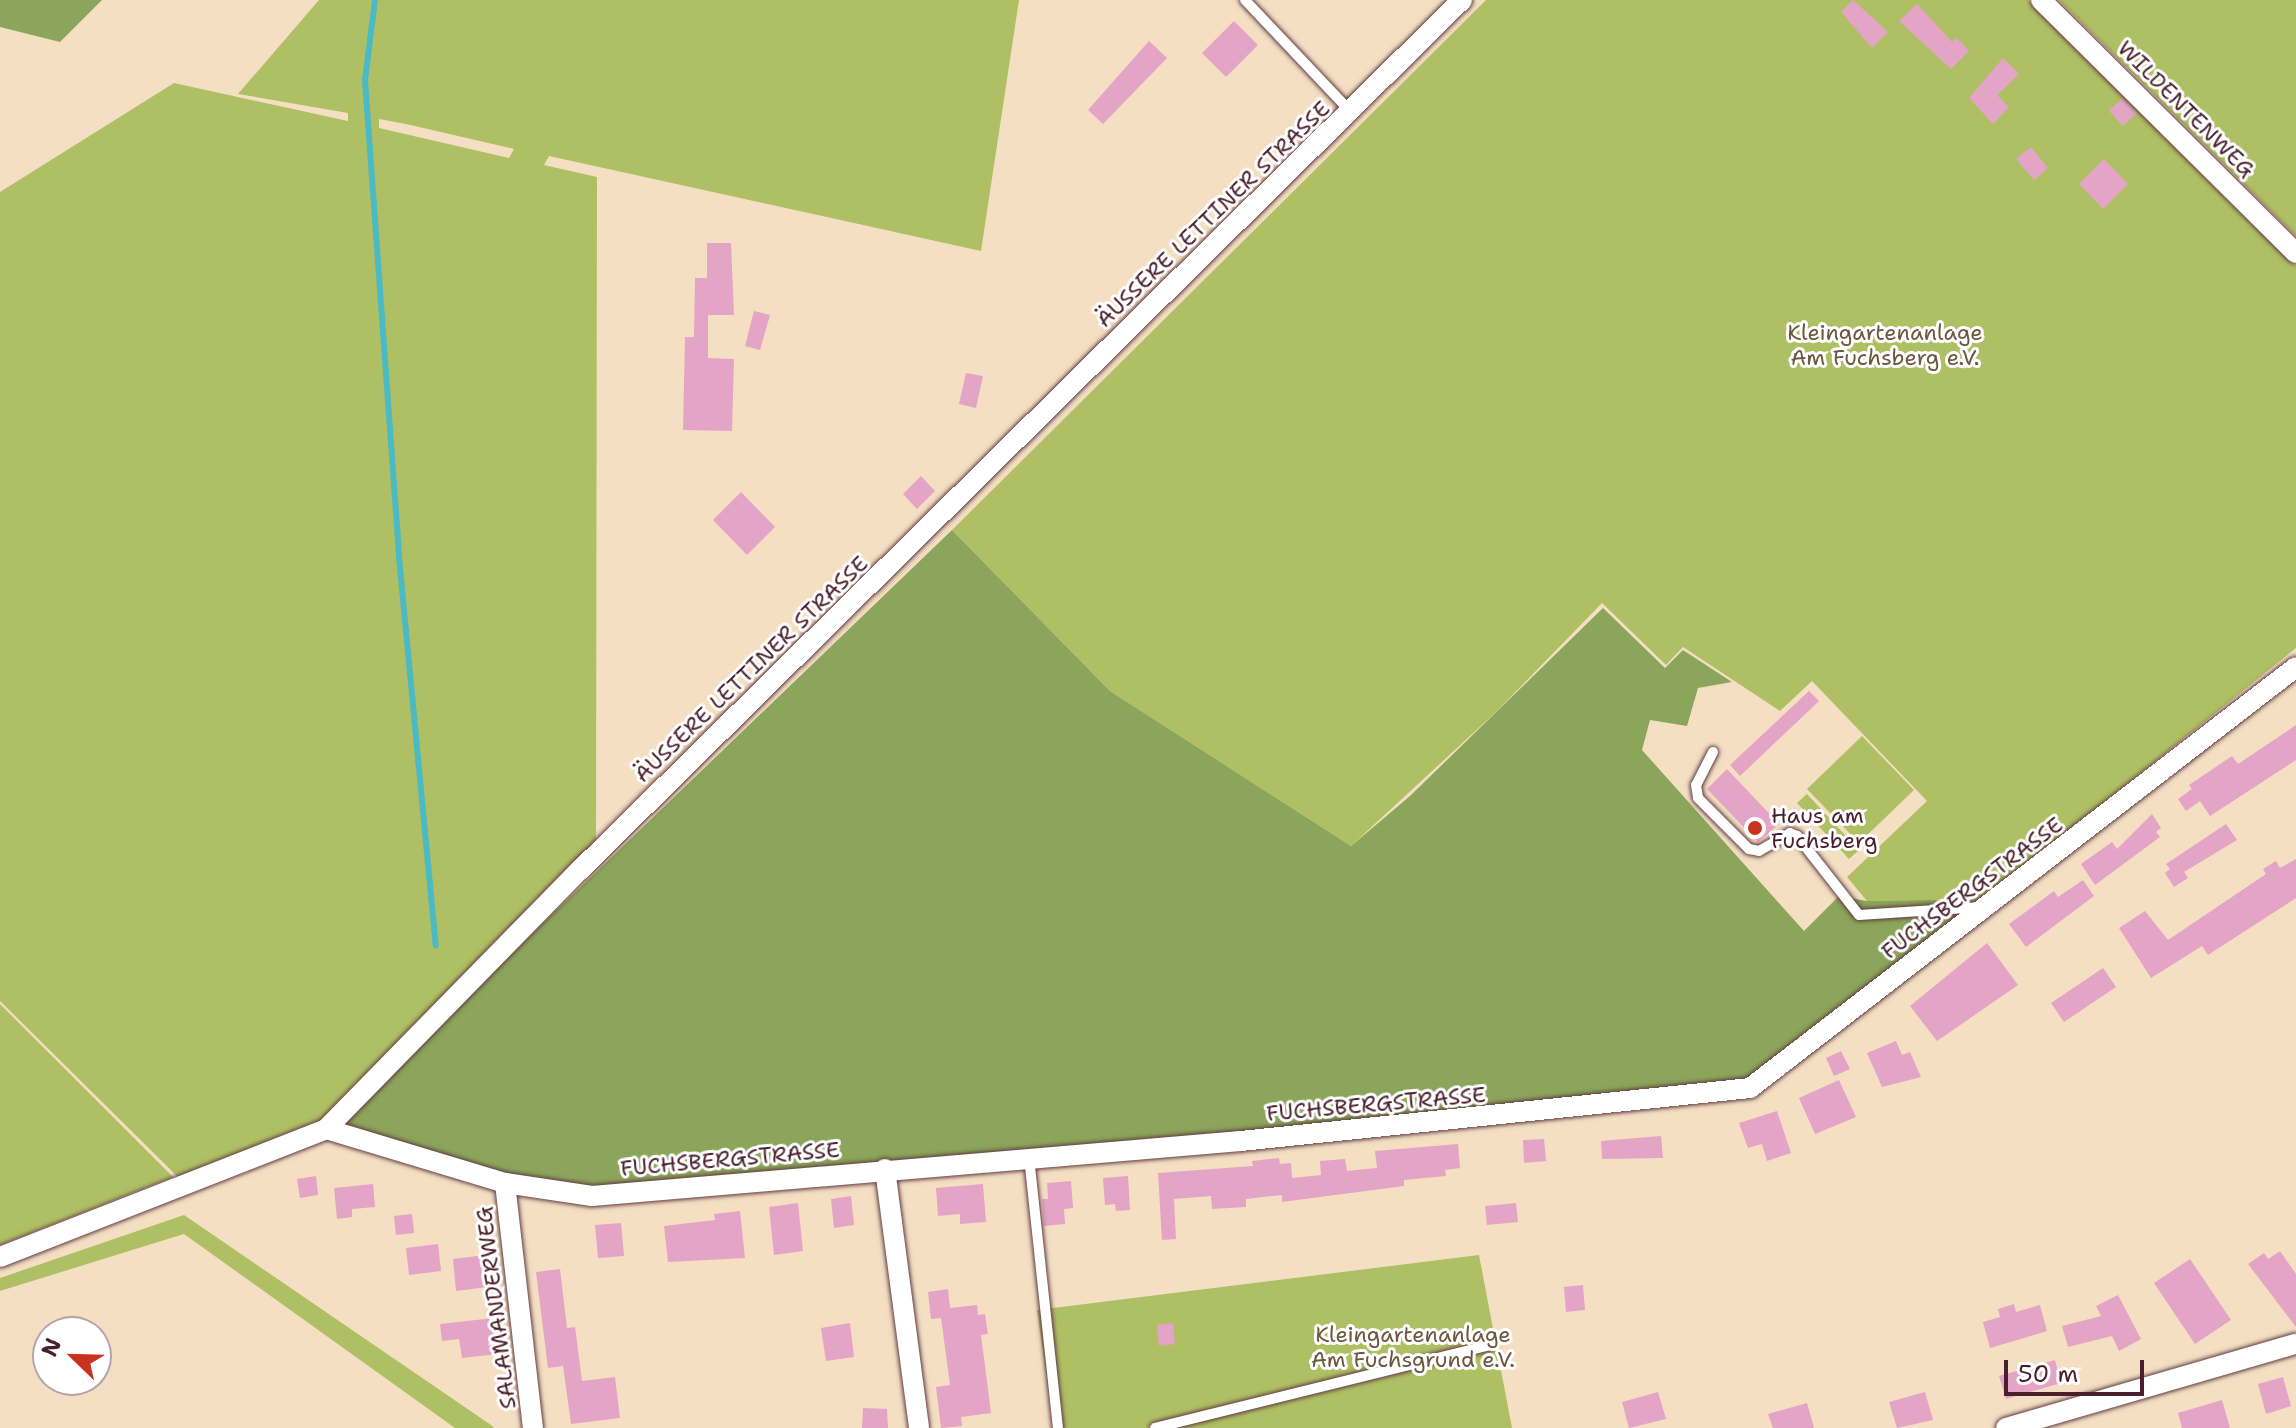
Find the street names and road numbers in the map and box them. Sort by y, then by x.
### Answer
street label: WILDENTENWEG [2112,35,2260,183]
street label: ÄUSSERE LETTINER STRASSE [1091,95,1335,333]
street label: ÄUSSERE LETTINER STRASSE [629,550,873,788]
street label: FUCHSBERGSTRASSE [1876,811,2068,965]
street label: FUCHSBERGSTRASSE [1265,1081,1487,1127]
street label: FUCHSBERGSTRASSE [619,1136,841,1182]
street label: SALAMANDERWEG [470,1205,522,1411]

